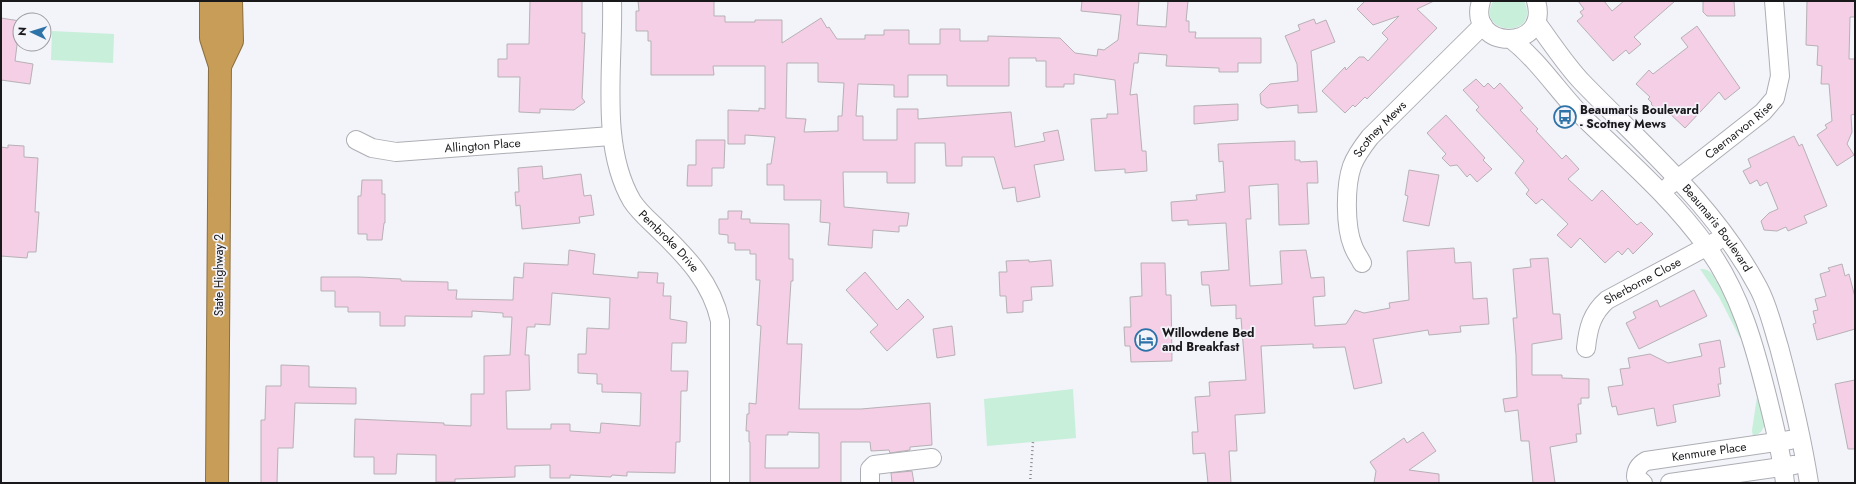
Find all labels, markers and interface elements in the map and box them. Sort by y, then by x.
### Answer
north arrow [12,12,52,52]
text: N [14,26,30,36]
street label: Scotney Mews [1349,97,1411,161]
street label: Caernarvon Rise [1701,97,1777,163]
place label: Beaumaris Boulevard - Scotney Mews [1580,101,1699,133]
bus stop icon: Beaumaris Boulevard - Scotney Mews [1552,104,1578,130]
street label: Allington Place [444,134,521,157]
street label: Beaumaris Boulevard [1678,180,1756,275]
street label: Pembroke Drive [634,206,703,276]
street label: State Highway 2 [210,234,228,316]
street label: Sherborne Close [1600,253,1684,309]
place label: Willowdene Bed and Breakfast [1162,324,1255,356]
hotel icon: Willowdene Bed and Breakfast [1133,327,1159,353]
street label: Kenmure Place [1671,437,1748,466]

